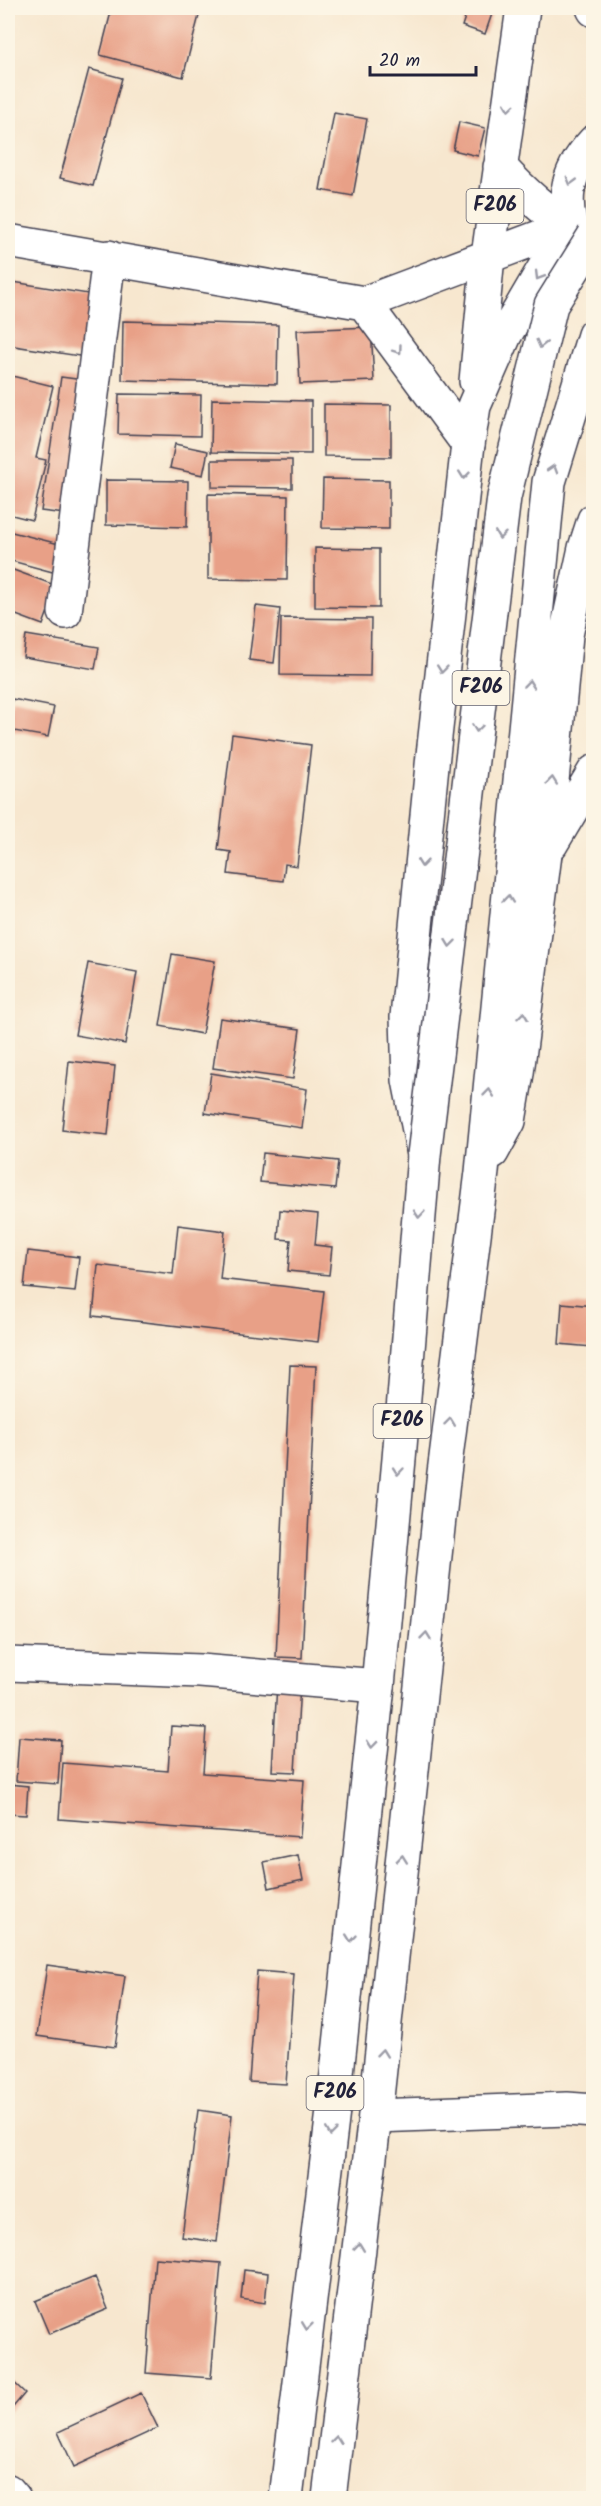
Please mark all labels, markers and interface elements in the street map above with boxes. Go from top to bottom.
scale bar [370,39,476,77]
text: 20 m [379,47,420,76]
one-way arrow [503,102,515,112]
one-way arrow [566,175,578,186]
road number: F206 [466,189,524,223]
one-way arrow [535,270,547,280]
one-way arrow [536,339,549,349]
one-way arrow [391,343,402,354]
one-way arrow [546,464,558,475]
one-way arrow [458,471,471,480]
one-way arrow [494,530,506,539]
one-way arrow [437,665,449,674]
road number: F206 [452,671,510,705]
one-way arrow [522,679,535,688]
one-way arrow [471,724,483,733]
one-way arrow [545,777,558,786]
one-way arrow [416,859,429,868]
one-way arrow [501,894,514,903]
one-way arrow [444,938,457,947]
one-way arrow [516,1012,529,1021]
one-way arrow [482,1088,495,1097]
one-way arrow [413,1209,426,1218]
road number: F206 [374,1404,430,1438]
one-way arrow [443,1417,456,1426]
one-way arrow [392,1466,405,1475]
one-way arrow [419,1632,432,1641]
one-way arrow [366,1740,379,1749]
one-way arrow [396,1855,408,1864]
one-way arrow [346,1934,358,1943]
one-way arrow [375,2049,388,2058]
road number: F206 [306,2076,364,2110]
one-way arrow [325,2127,337,2137]
one-way arrow [353,2242,365,2251]
one-way arrow [302,2321,314,2330]
one-way arrow [329,2436,342,2445]

